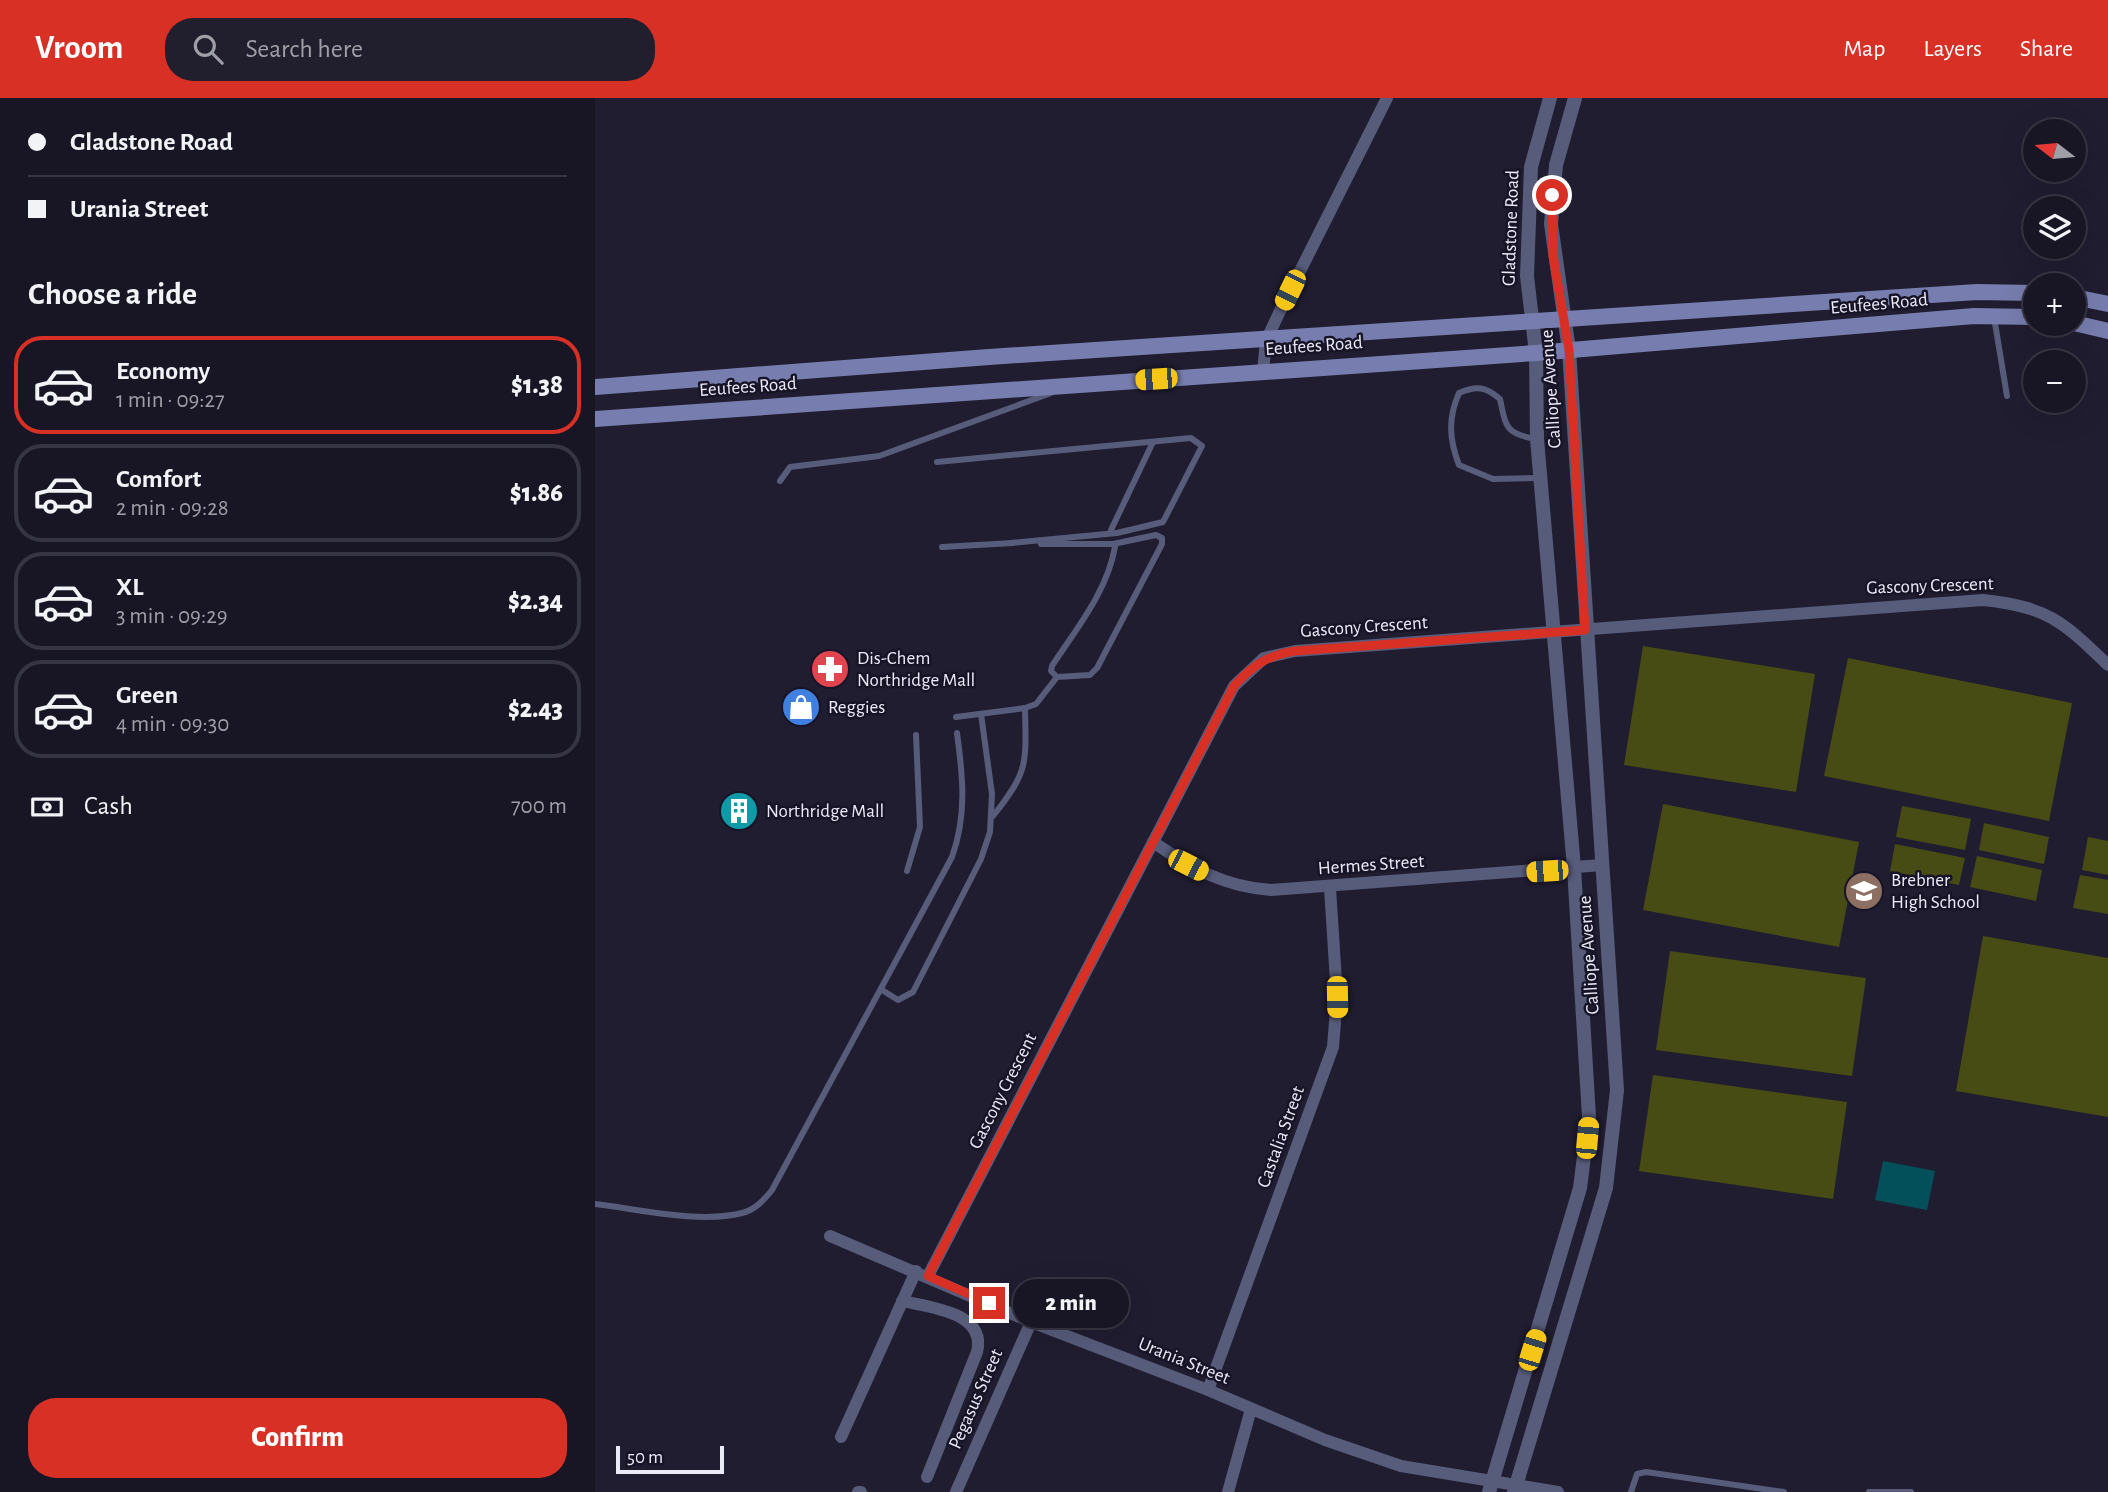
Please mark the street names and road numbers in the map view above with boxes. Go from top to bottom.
street label: Gladstone Road [1499,170,1523,286]
street label: Eeufees Road [1829,290,1929,318]
street label: Calliope Avenue [1537,329,1565,449]
street label: Eeufees Road [1265,333,1364,359]
street label: Eeufees Road [699,374,798,400]
street label: Gascony Crescent [1866,574,1994,598]
street label: Gascony Crescent [1300,613,1428,641]
street label: Hermes Street [1317,852,1425,878]
street label: Calliope Avenue [1575,895,1603,1015]
street label: Gascony Crescent [966,1030,1040,1152]
street label: Castalia Street [1254,1084,1308,1190]
street label: Urania Street [1135,1334,1233,1388]
street label: Pegasus Street [946,1346,1006,1452]

